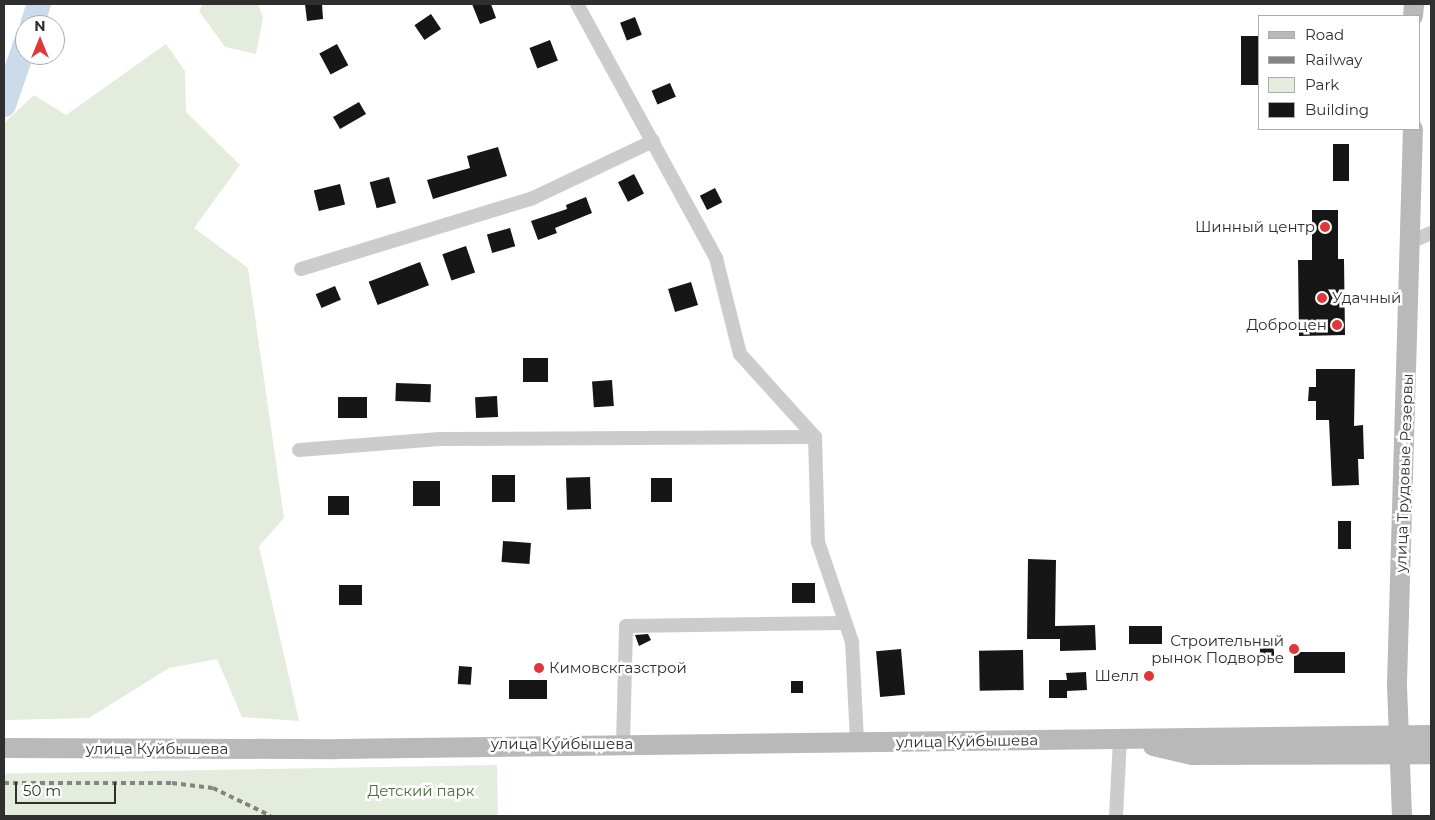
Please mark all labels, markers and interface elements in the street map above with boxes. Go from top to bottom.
north arrow [15,15,65,65]
legend [1258,15,1420,130]
text: N [34,17,46,35]
text: Road [1305,25,1344,44]
text: Railway [1305,50,1362,69]
text: Park [1305,75,1339,94]
text: Building [1305,100,1369,119]
place label: Шинный центр [1195,218,1315,236]
marker: Шинный центр [1319,221,1331,233]
place label: Удачный [1332,289,1401,307]
marker: Удачный [1316,292,1328,304]
place label: Доброцен [1246,316,1327,334]
marker: Доброцен [1331,319,1343,331]
street label: улица Трудовые Резервы [1392,373,1416,573]
place label: Строительный рынок Подворье [1151,631,1284,666]
marker: Строительный рынок Подворье [1288,643,1300,655]
place label: Кимовскгазстрой [549,659,687,677]
marker: Кимовскгазстрой [533,662,545,674]
place label: Шелл [1095,667,1139,685]
marker: Шелл [1143,670,1155,682]
street label: улица Куйбышева [896,731,1038,751]
street label: улица Куйбышева [491,735,633,753]
street label: улица Куйбышева [86,740,228,758]
scale bar [18,772,119,804]
text: 50 m [23,781,61,800]
park label: Детский парк [368,782,474,800]

